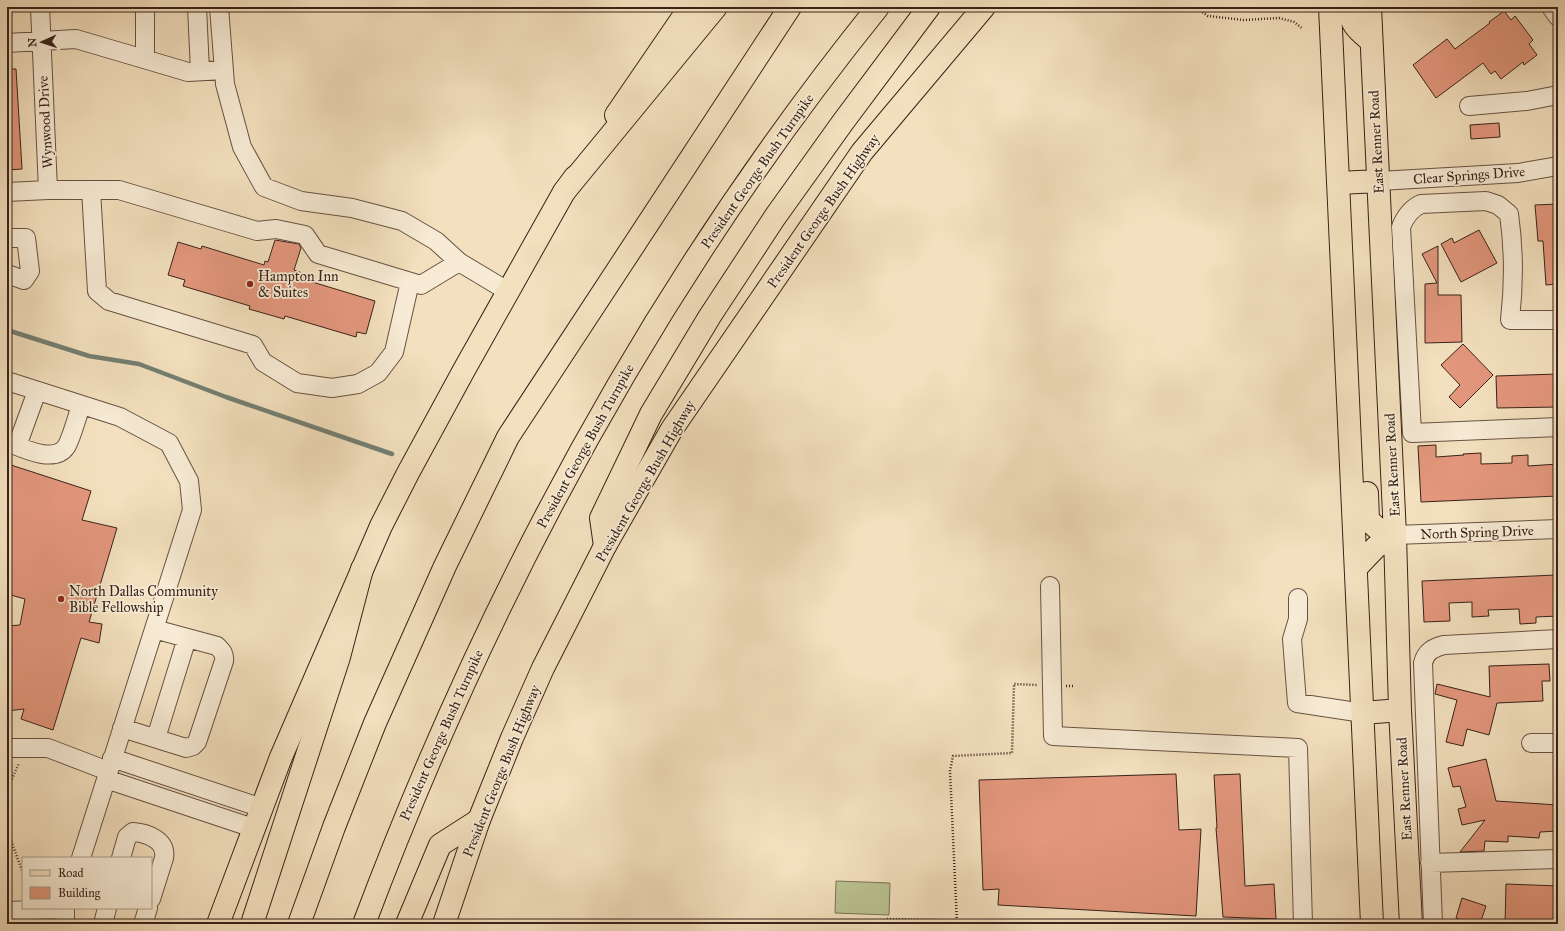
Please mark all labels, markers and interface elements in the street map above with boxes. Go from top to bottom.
north arrow [22,22,62,62]
text: N [26,37,39,48]
street label: Wynwood Drive [35,75,56,169]
street label: President George Bush Turnpike [697,90,818,252]
street label: East Renner Road [1365,90,1388,194]
street label: President George Bush Highway [764,131,883,292]
street label: Clear Springs Drive [1413,163,1526,188]
place label: Hampton Inn & Suites [258,268,339,301]
marker: Hampton Inn & Suites [245,279,255,289]
street label: President George Bush Turnpike [533,361,638,531]
street label: President George Bush Highway [592,397,699,565]
street label: East Renner Road [1381,413,1404,517]
street label: North Spring Drive [1420,522,1534,543]
place label: North Dallas Community Bible Fellowship [69,583,218,616]
marker: North Dallas Community Bible Fellowship [56,594,66,604]
street label: President George Bush Turnpike [396,647,487,823]
street label: President George Bush Highway [459,682,544,860]
street label: East Renner Road [1393,737,1416,841]
legend [22,857,152,909]
text: Road [58,866,84,880]
text: Building [58,886,101,901]

